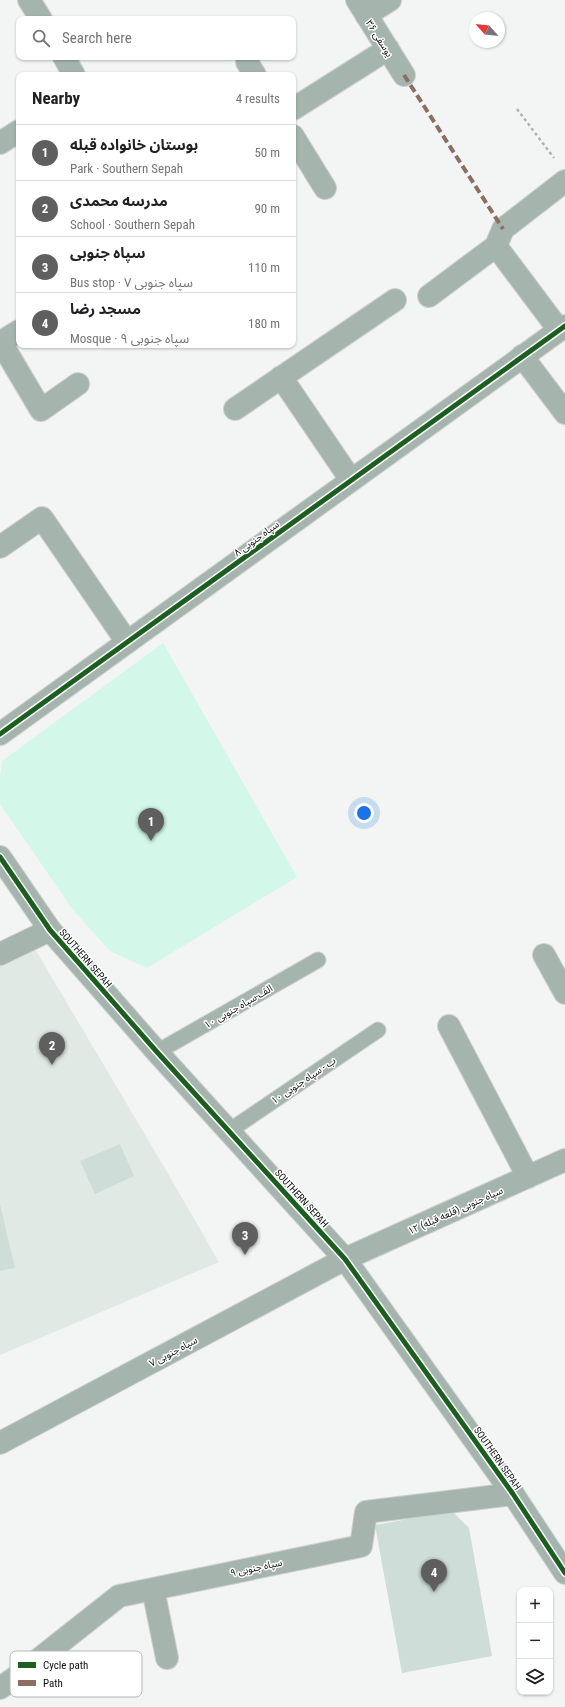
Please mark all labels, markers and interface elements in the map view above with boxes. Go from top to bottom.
north arrow [469,12,505,48]
search box [16,16,296,60]
street label: یوسفی ۳۶ [363,18,395,59]
icon: search [30,27,52,49]
text: Search here [62,29,132,47]
text: Nearby [32,88,80,108]
text: 4 results [236,91,280,106]
text: بوستان خانواده قبله [70,136,198,154]
text: 1 [42,145,48,160]
text: 50 m [254,145,280,160]
text: Park · Southern Sepah [70,161,183,176]
text: مدرسه محمدی [70,192,168,210]
text: 2 [42,201,48,216]
text: 90 m [254,201,280,216]
text: School · Southern Sepah [70,217,195,232]
text: سپاه جنوبی [70,244,146,262]
text: 3 [42,260,48,275]
text: 110 m [248,260,280,275]
text: Bus stop · ۷ سپاه جنوبی [70,275,193,290]
text: مسجد رضا [70,300,141,318]
text: 4 [42,316,48,331]
text: 180 m [248,316,280,331]
text: Mosque · ۹ سپاه جنوبی [70,331,189,346]
street label: ۸ سپاه جنوبی [232,518,282,559]
your location [354,803,374,823]
pin: 1 [138,808,164,841]
street label: SOUTHERN SEPAH [57,927,114,990]
street label: ۱۰ الف-سپاه جنوبی [202,982,275,1031]
pin: 2 [39,1032,65,1065]
street label: ۱۰ ب - سپاه جنوبی [269,1055,338,1107]
street label: SOUTHERN SEPAH [273,1167,330,1230]
street label: ۱۲ سپاه جنوبی (قلعه قبله) [406,1184,505,1237]
pin: 3 [232,1222,258,1255]
street label: ۷ سپاه جنوبی [147,1334,200,1370]
street label: SOUTHERN SEPAH [472,1425,523,1492]
street label: ۹ سپاه جنوبی [229,1557,284,1579]
pin: 4 [421,1559,447,1592]
map controls [517,1587,553,1695]
button: + [517,1587,553,1623]
button: − [517,1623,553,1659]
legend [10,1651,142,1697]
text: Cycle path [43,1659,88,1672]
button: layers [517,1659,553,1695]
text: Path [43,1677,63,1690]

